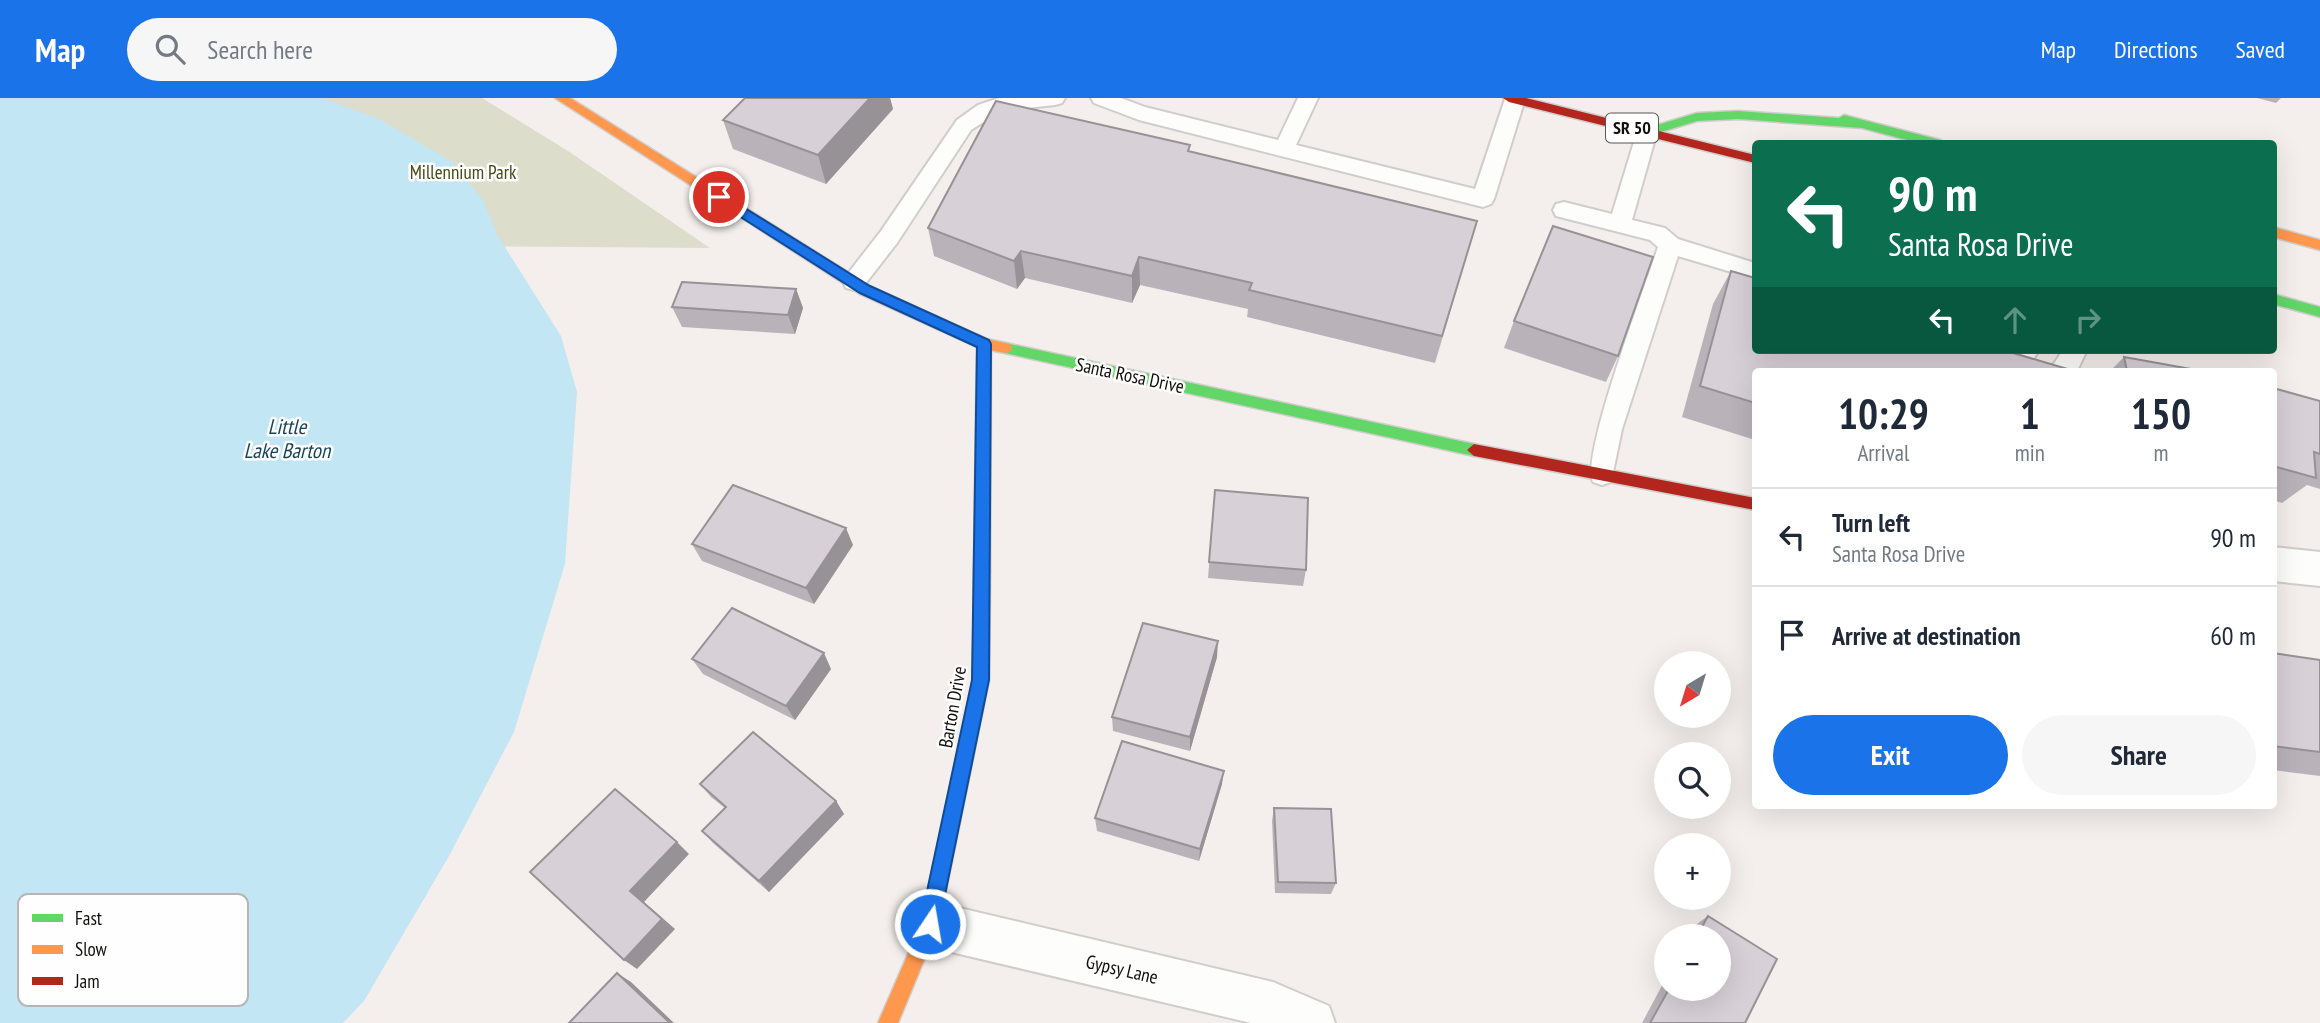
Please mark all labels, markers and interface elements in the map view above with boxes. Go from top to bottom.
search box [127,18,617,81]
text: Map [35,28,85,71]
icon: search [151,30,189,68]
text: Search here [207,33,313,66]
text: Map [2041,34,2076,65]
text: Directions [2114,34,2198,65]
text: Saved [2236,34,2285,65]
road number: SR 50 [1606,113,1658,142]
park label: Millennium Park [410,160,517,184]
text: 90 m [1888,161,1977,225]
pin [689,167,749,227]
icon: left [1773,168,1864,259]
icon: arrive [700,178,738,216]
text: Santa Rosa Drive [1888,223,2073,265]
icon: left [1923,301,1961,339]
icon: ahead [1996,301,2034,339]
icon: right [2069,301,2107,339]
street label: Santa Rosa Drive [1074,352,1186,398]
text: 10:29 [1838,386,1929,441]
text: 1 [2020,386,2040,441]
text: 150 [2131,386,2191,441]
water label: Little Lake Barton [244,413,332,464]
text: Arrival [1857,438,1909,467]
text: min [2015,438,2045,467]
text: m [2153,438,2168,467]
text: Turn left [1832,506,1910,539]
icon: left [1773,518,1811,556]
text: 90 m [2210,521,2256,554]
text: Santa Rosa Drive [1832,539,1965,568]
icon: arrive [1773,616,1811,654]
text: Arrive at destination [1832,619,2021,652]
text: 60 m [2210,619,2256,652]
north arrow [1654,651,1731,728]
map controls [1654,651,1731,1001]
street label: Barton Drive [933,664,971,750]
button: Exit [1773,715,2008,795]
button: Share [2022,715,2256,795]
button: search [1654,742,1731,819]
button: + [1654,833,1731,910]
position arrow [893,887,967,961]
legend [18,894,248,1006]
text: Fast [75,906,103,930]
button: − [1654,924,1731,1001]
text: Slow [75,937,108,961]
street label: Gypsy Lane [1084,949,1161,989]
text: Jam [74,969,100,993]

